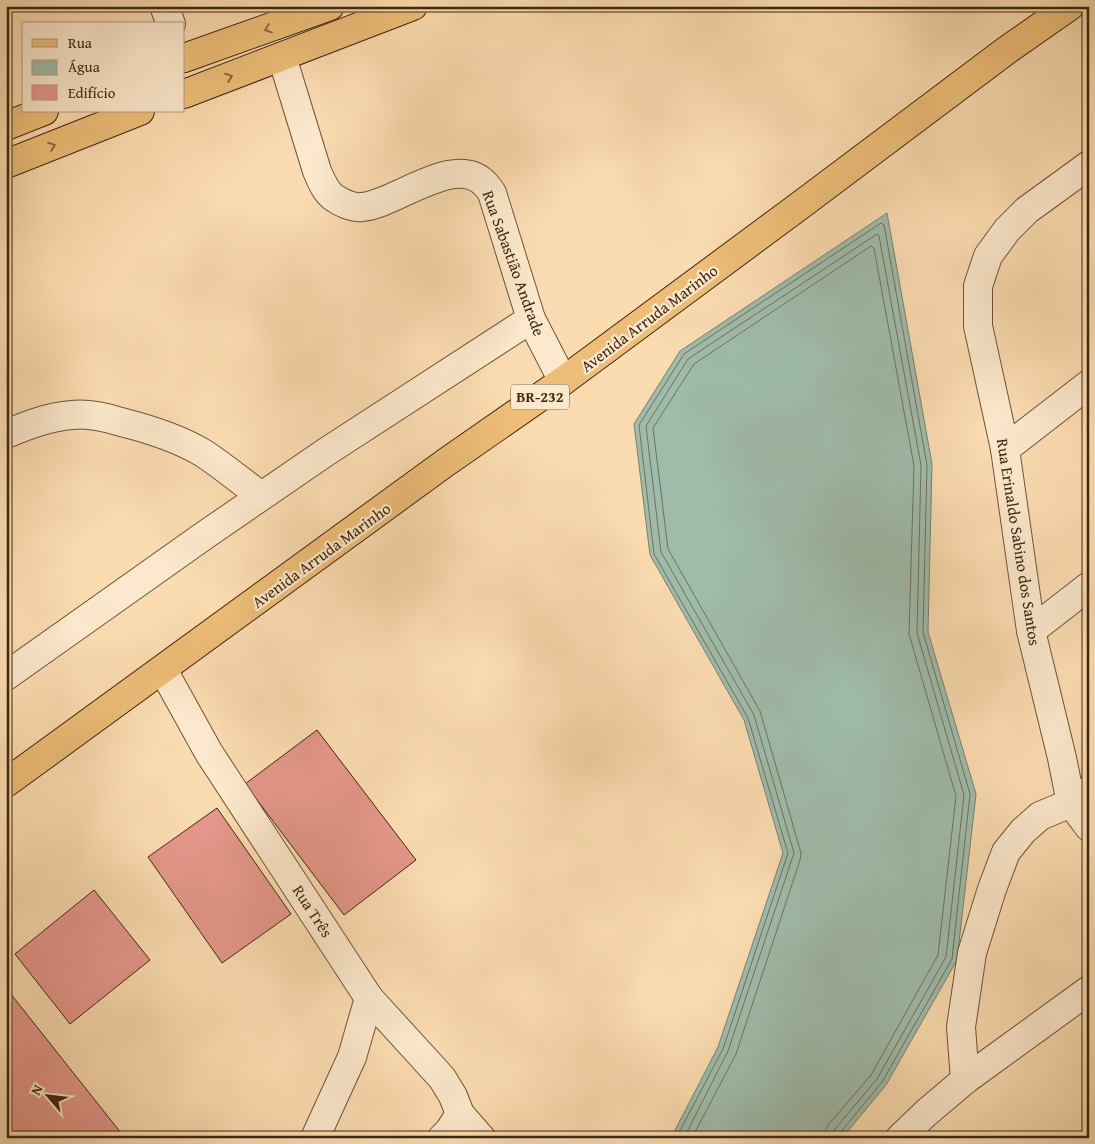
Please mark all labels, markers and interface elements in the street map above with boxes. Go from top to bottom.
legend [22,22,185,112]
one-way arrow [264,23,272,33]
text: Rua [68,32,92,53]
text: Água [68,56,100,77]
one-way arrow [224,73,233,83]
text: Edifício [68,82,116,103]
one-way arrow [47,142,55,152]
street label: Rua Sabastião Andrade [477,187,551,339]
street label: Avenida Arruda Marinho [575,258,723,378]
road number: BR-232 [511,384,569,410]
street label: Rua Erinaldo Sabino dos Santos [991,437,1047,647]
street label: Avenida Arruda Marinho [247,496,395,614]
street label: Rua Três [287,880,339,942]
north arrow [22,1072,72,1122]
text: N [25,1081,48,1099]

